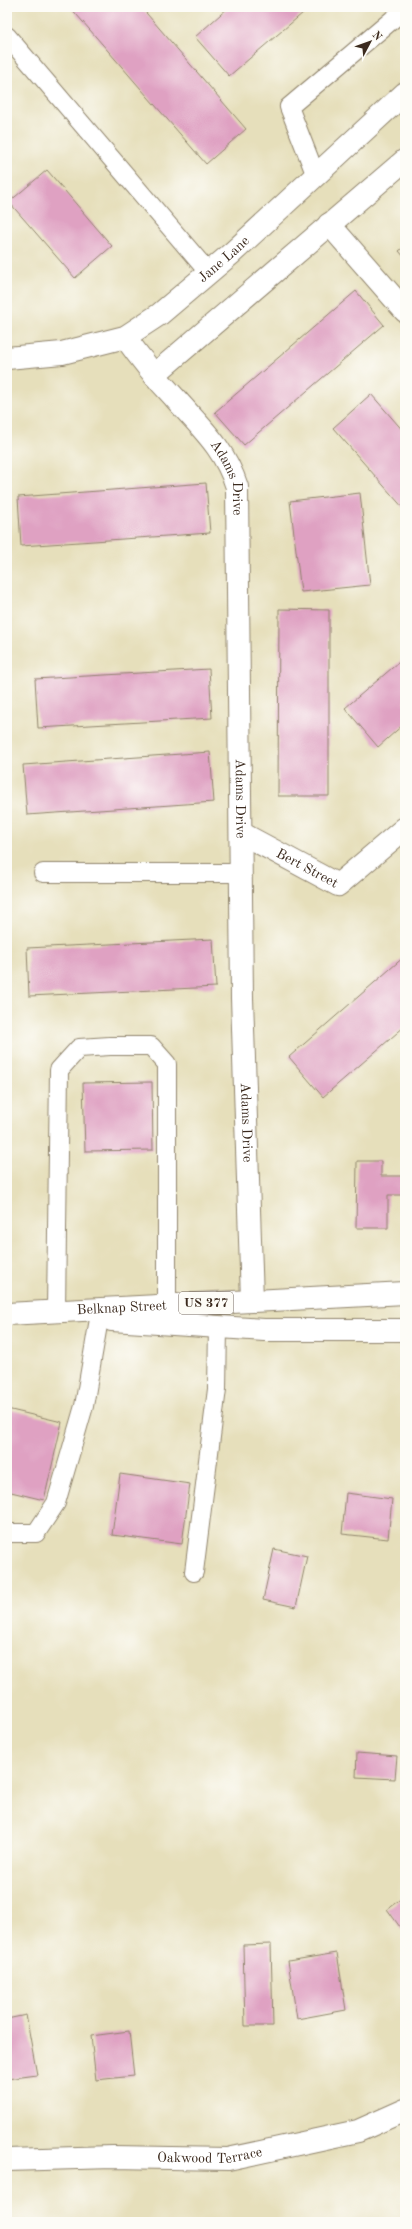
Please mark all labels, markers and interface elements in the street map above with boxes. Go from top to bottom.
north arrow [350,22,390,62]
text: N [370,30,384,44]
street label: Jane Lane [196,234,252,285]
street label: Adams Drive [208,438,244,516]
street label: Adams Drive [233,759,247,839]
street label: Bert Street [274,846,340,891]
street label: Adams Drive [238,1082,254,1163]
road number: US 377 [179,1292,233,1314]
street label: Belknap Street [77,1299,167,1317]
street label: Oakwood Terrace [157,2145,264,2166]

